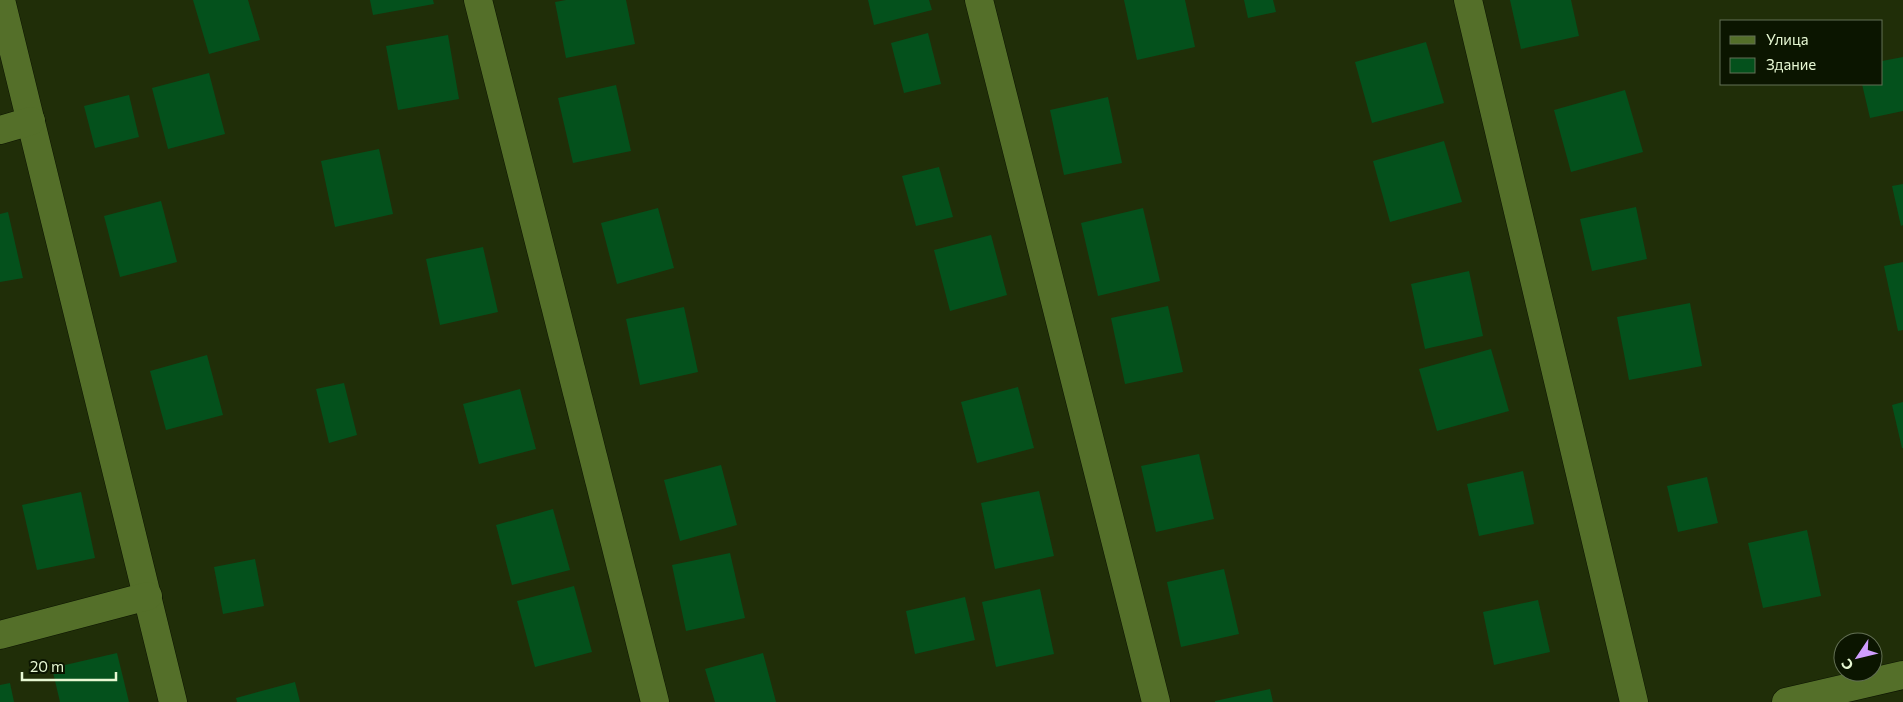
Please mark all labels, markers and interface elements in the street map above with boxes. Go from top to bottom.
legend [1720,20,1883,85]
text: Улица [1766,30,1808,48]
text: Здание [1766,55,1816,73]
north arrow [1833,632,1883,682]
scale bar [22,650,116,682]
text: С [1837,656,1857,674]
text: 20 m [30,657,64,675]

